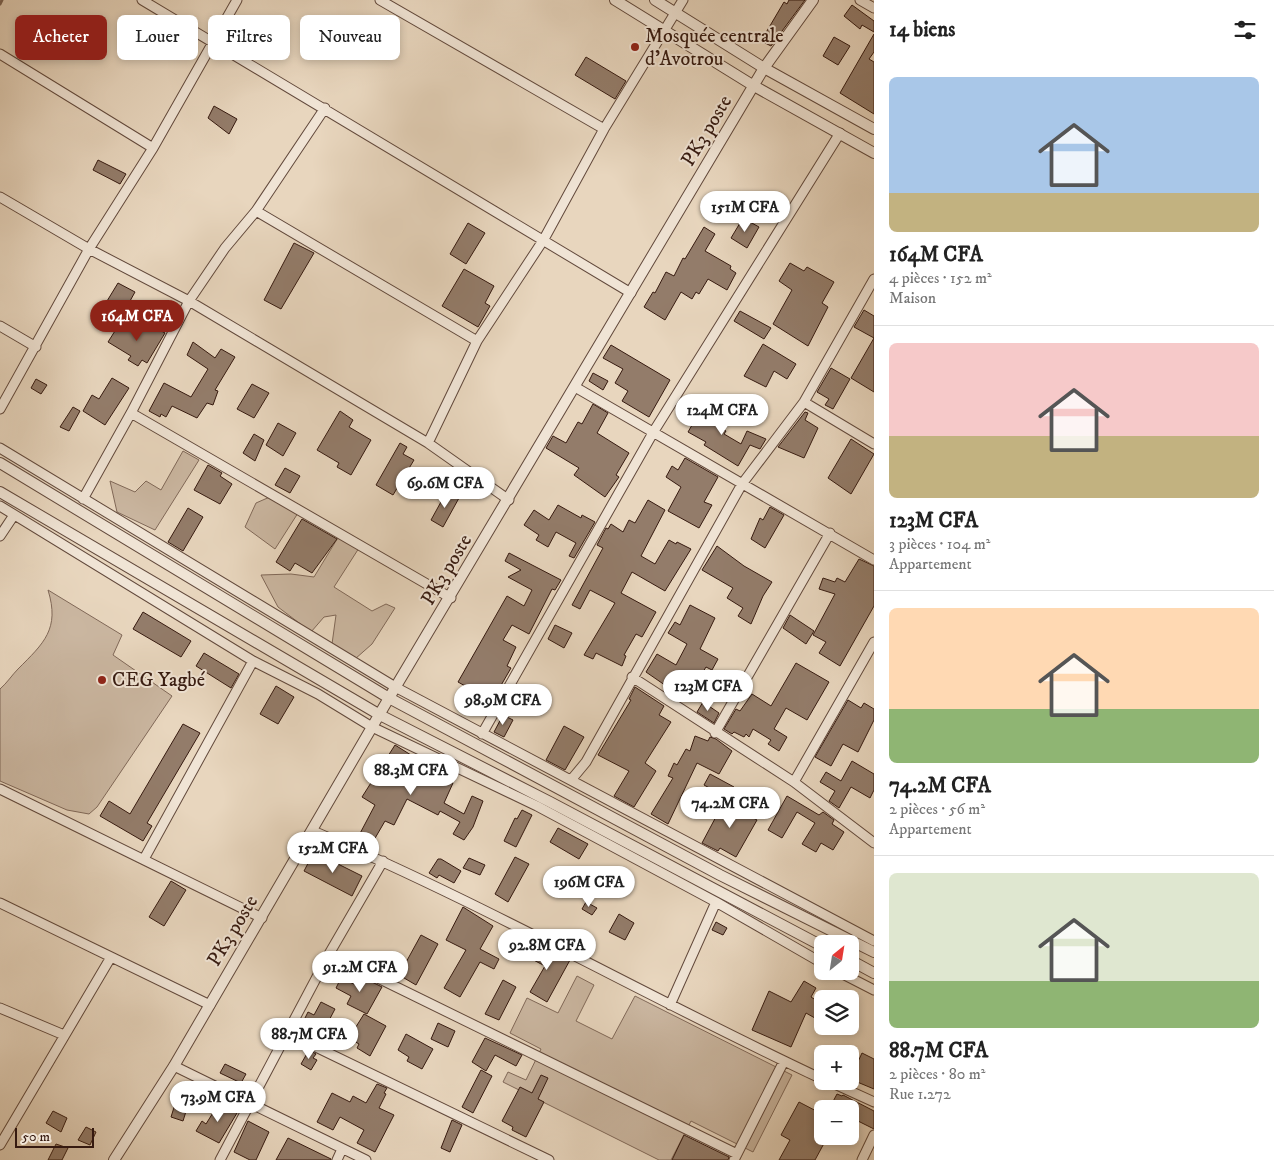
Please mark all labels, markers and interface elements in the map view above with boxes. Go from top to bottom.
chip: Acheter [15,15,107,60]
chip: Louer [117,15,198,60]
chip: Filtres [208,15,290,60]
chip: Nouveau [300,15,400,60]
icon: filters [1231,16,1259,44]
text: 14 biens [889,17,955,43]
place label: Mosquée centrale d'Avotrou [645,24,784,72]
marker: Mosquée centrale d'Avotrou [629,41,641,53]
street label: PK3 poste [676,91,738,171]
icon: home [1029,110,1119,200]
pin: 151M CFA [693,190,797,233]
text: 151M CFA [711,197,779,217]
text: 164M CFA [889,242,983,268]
text: 4 pièces · 152 m² [889,268,992,288]
text: Maison [889,288,936,308]
pin: 164M CFA [85,300,189,342]
text: 164M CFA [101,306,173,326]
icon: home [1029,375,1119,465]
pin: 124M CFA [670,394,774,436]
text: 124M CFA [686,400,758,420]
pin: 69.6M CFA [388,466,502,509]
text: 69.6M CFA [407,473,483,493]
text: 123M CFA [889,508,978,534]
street label: PK3 poste [416,530,478,610]
text: 3 pièces · 104 m² [889,534,991,554]
text: Appartement [889,554,972,574]
icon: home [1029,640,1119,730]
place label: CEG Yagbé [112,668,206,693]
pin: 123M CFA [656,670,760,712]
marker: CEG Yagbé [96,674,108,686]
text: 123M CFA [674,676,742,696]
pin: 98.9M CFA [446,684,560,726]
text: 98.9M CFA [465,690,541,710]
pin: 88.3M CFA [354,754,468,796]
text: 88.3M CFA [374,760,448,780]
text: 74.2M CFA [889,773,991,799]
pin: 74.2M CFA [673,786,787,829]
text: 74.2M CFA [691,793,769,813]
text: 2 pièces · 56 m² [889,799,985,819]
text: Appartement [889,819,972,839]
pin: 152M CFA [281,832,385,874]
text: 152M CFA [298,838,368,858]
pin: 196M CFA [537,866,641,908]
text: 196M CFA [554,872,624,892]
street label: PK3 poste [202,891,264,971]
icon: home [1029,905,1119,995]
pin: 92.8M CFA [490,928,604,971]
text: 92.8M CFA [509,935,585,955]
north arrow [814,935,859,980]
map controls [814,935,859,1145]
pin: 91.2M CFA [303,950,417,993]
text: 91.2M CFA [323,957,397,977]
button: layers [814,990,859,1035]
pin: 88.7M CFA [252,1018,366,1060]
text: 88.7M CFA [271,1024,347,1044]
text: 88.7M CFA [889,1038,988,1064]
button: + [814,1045,859,1090]
text: 2 pièces · 80 m² [889,1064,985,1084]
pin: 73.9M CFA [161,1080,275,1123]
text: Rue 1.272 [889,1084,951,1104]
text: 73.9M CFA [181,1087,255,1107]
button: − [814,1100,859,1145]
scale bar [15,1125,94,1148]
text: 50 m [22,1128,50,1146]

